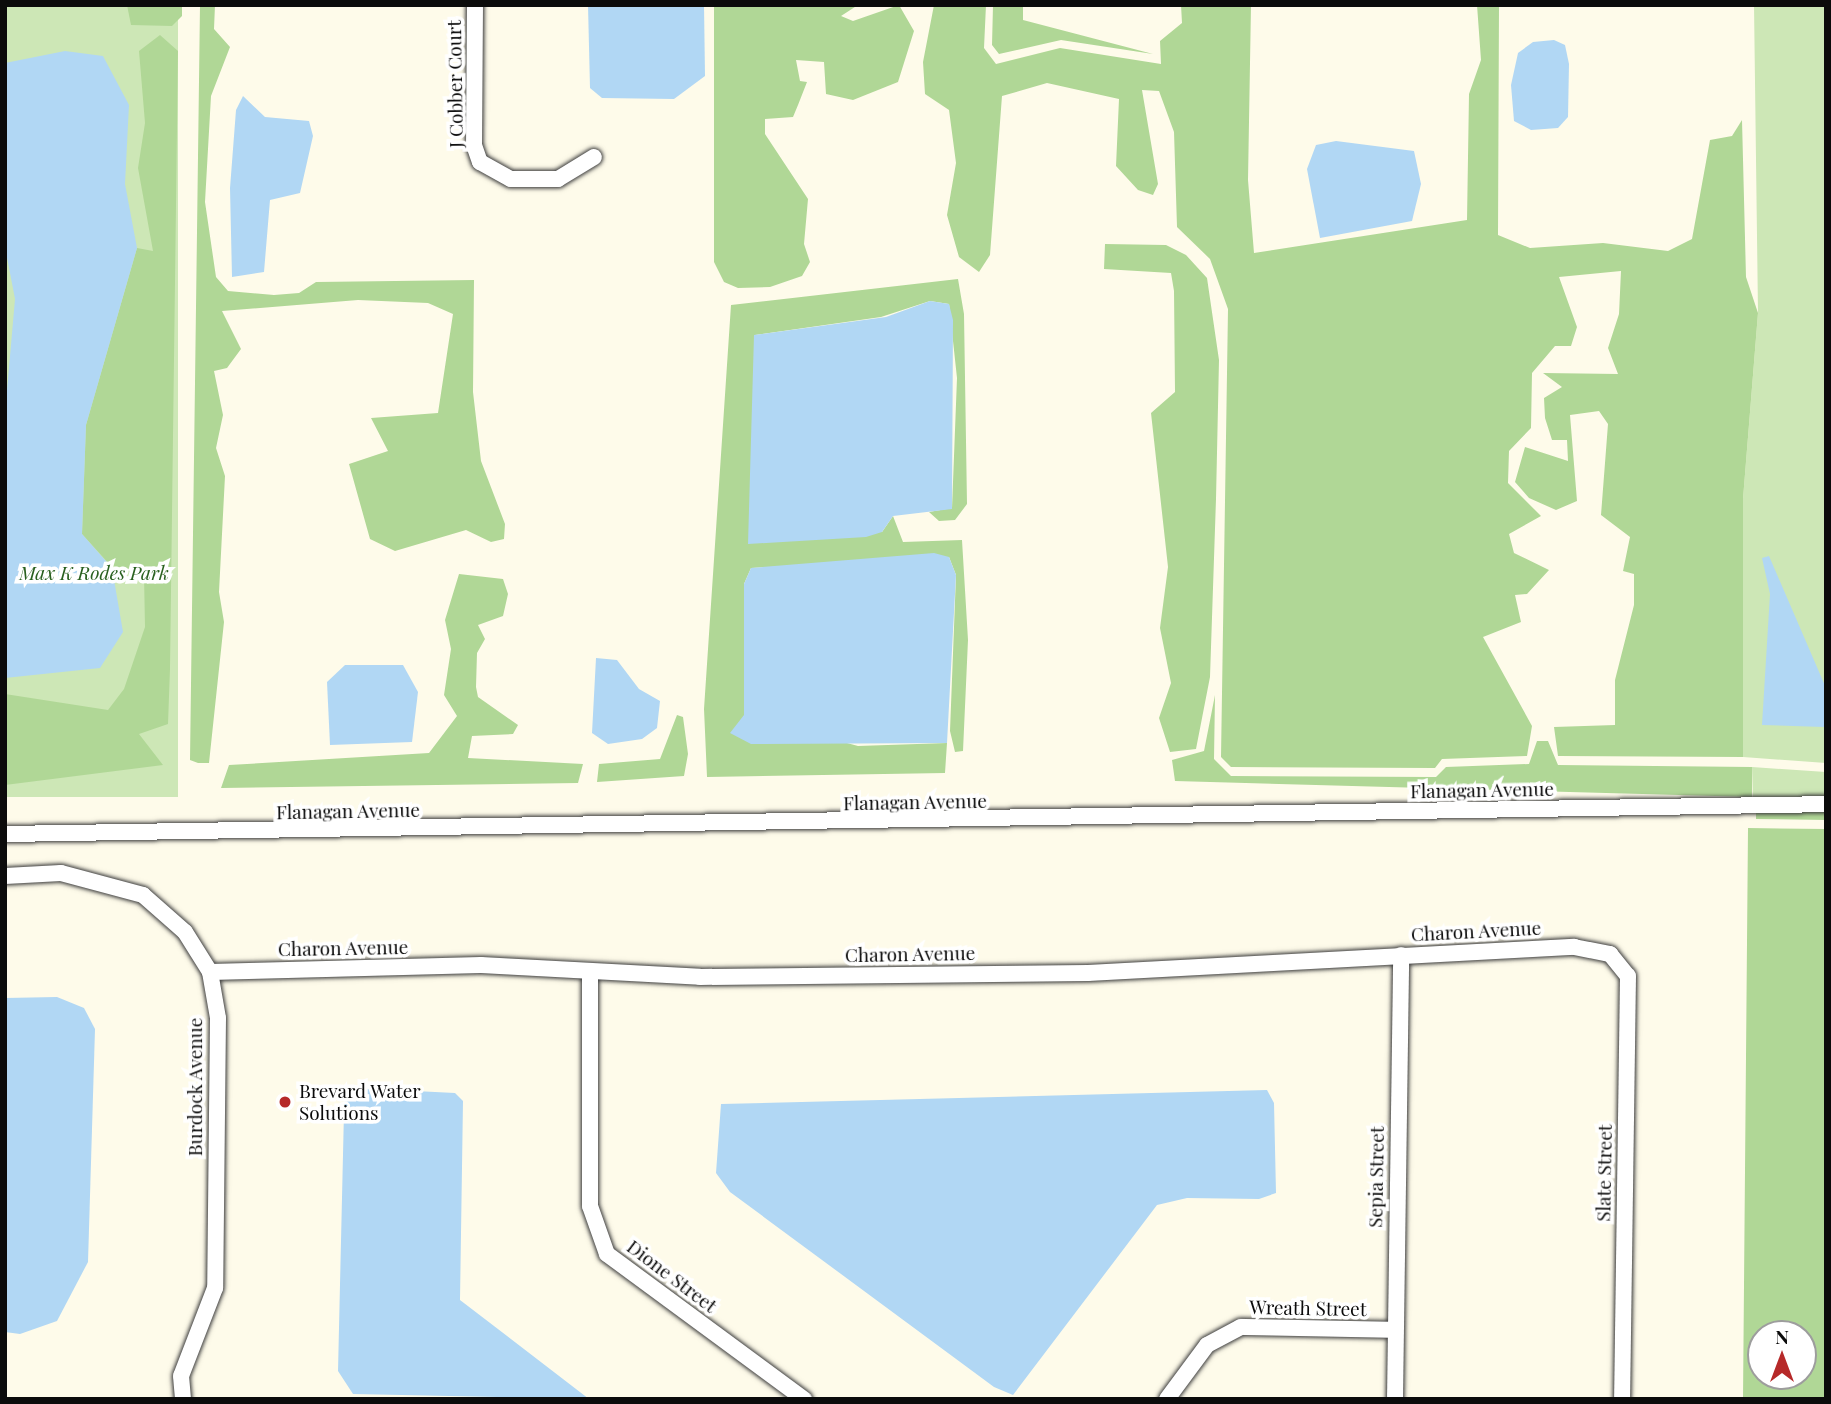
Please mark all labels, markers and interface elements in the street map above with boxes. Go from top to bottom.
street label: J Cobber Court [442,20,468,148]
park label: Max K Rodes Park [19,562,169,584]
street label: Flanagan Avenue [1410,777,1554,803]
street label: Flanagan Avenue [843,789,987,815]
street label: Flanagan Avenue [276,798,420,824]
street label: Charon Avenue [1410,916,1542,946]
street label: Charon Avenue [277,935,409,961]
street label: Charon Avenue [844,941,976,967]
street label: Burdock Avenue [184,1017,206,1157]
place label: Brevard Water Solutions [299,1080,421,1124]
marker: Brevard Water Solutions [277,1094,293,1110]
street label: Slate Street [1592,1124,1616,1222]
street label: Sepia Street [1364,1126,1388,1228]
street label: Dione Street [623,1235,721,1317]
street label: Wreath Street [1249,1296,1367,1320]
north arrow [1747,1320,1817,1390]
text: N [1775,1323,1789,1349]

